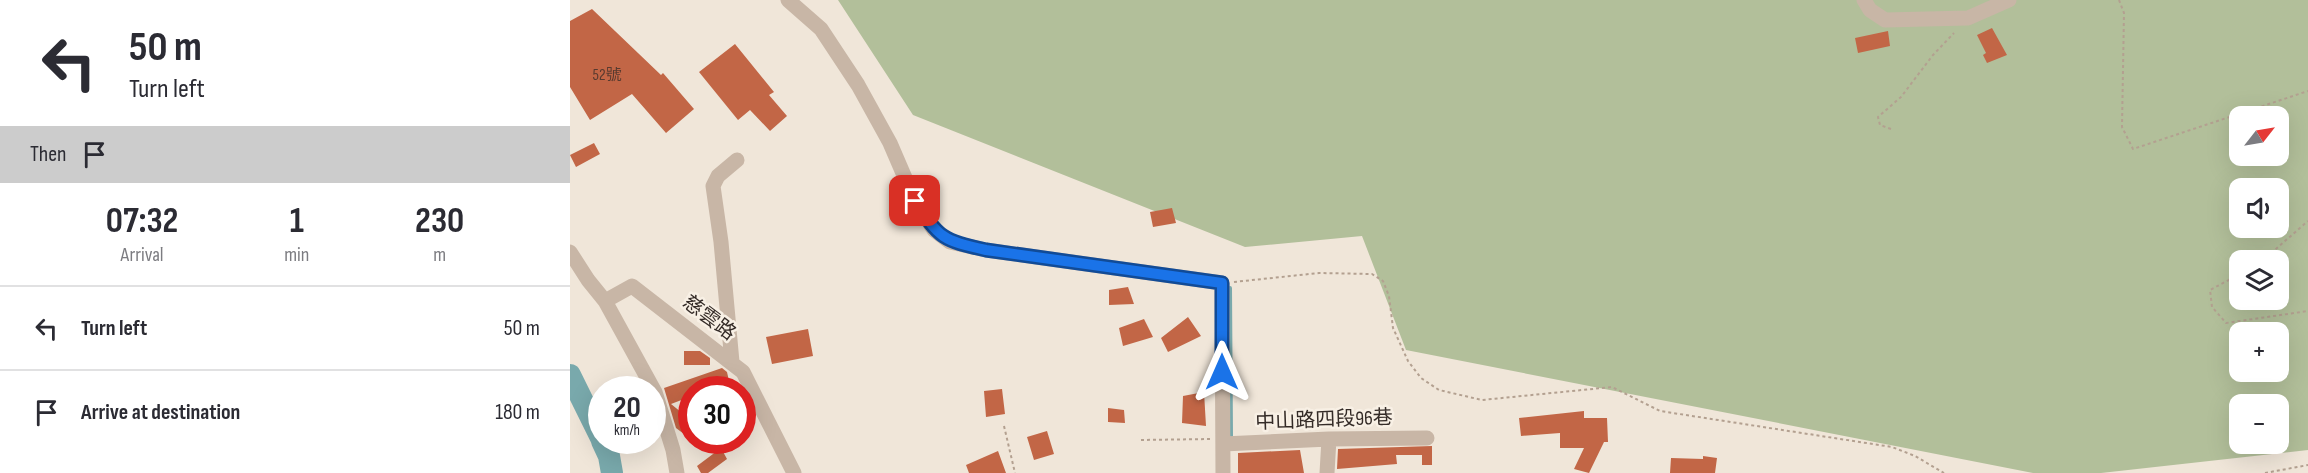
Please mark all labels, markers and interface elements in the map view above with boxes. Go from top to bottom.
text: 50 m [129,22,202,73]
icon: left [30,24,108,102]
house number: 52號 [592,66,622,85]
text: Turn left [129,73,205,105]
north arrow [2229,106,2289,166]
map controls [2229,106,2289,454]
icon: arrive [78,138,111,171]
text: Then [30,141,66,168]
pin [889,175,940,226]
button: sound [2229,178,2289,238]
icon: arrive [898,184,931,217]
text: 07:32 [106,200,178,243]
text: 1 [290,200,304,243]
text: 230 [415,200,464,243]
text: Arrival [121,243,164,267]
text: min [284,243,309,267]
text: m [433,243,446,267]
button: layers [2229,250,2289,310]
street label: 慈雲路 [678,290,740,346]
icon: left [30,312,63,345]
text: Turn left [81,315,147,342]
text: 50 m [504,315,540,342]
button: + [2229,322,2289,382]
position arrow [1190,340,1254,404]
speed limit sign: 30 [678,376,756,454]
text: 20 [613,390,641,426]
button: − [2229,394,2289,454]
icon: arrive [30,396,63,429]
text: Arrive at destination [81,399,240,426]
text: 180 m [495,399,540,426]
street label: 中山路四段96巷 [1255,406,1393,434]
text: km/h [614,421,640,440]

